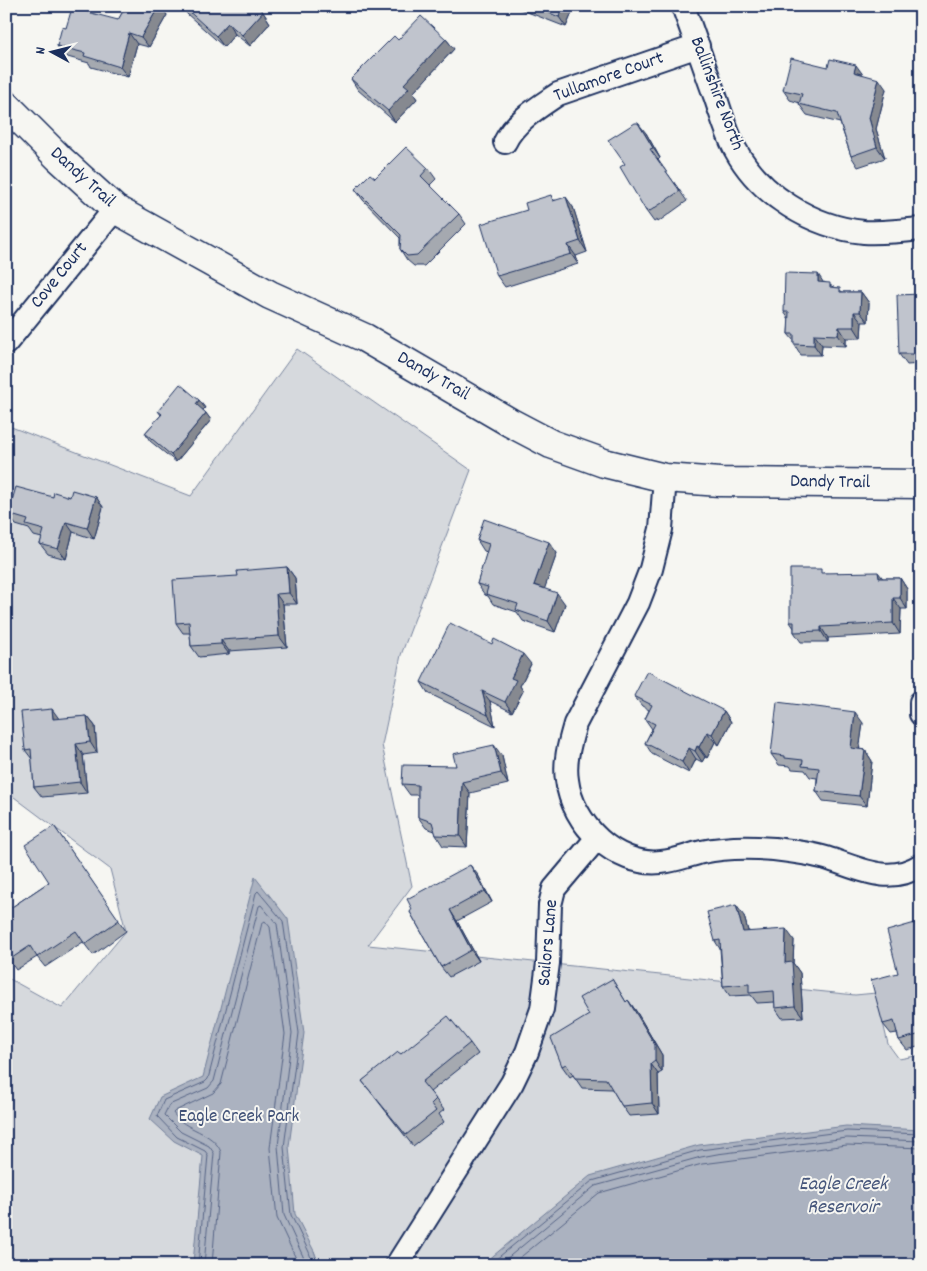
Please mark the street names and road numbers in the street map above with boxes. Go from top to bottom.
street label: Ballinshire North [682,33,750,155]
street label: Tullamore Court [550,46,668,110]
street label: Dandy Trail [43,141,121,215]
street label: Cove Court [25,237,95,315]
street label: Dandy Trail [392,345,475,409]
street label: Dandy Trail [790,469,871,497]
street label: Sailors Lane [532,899,566,987]

